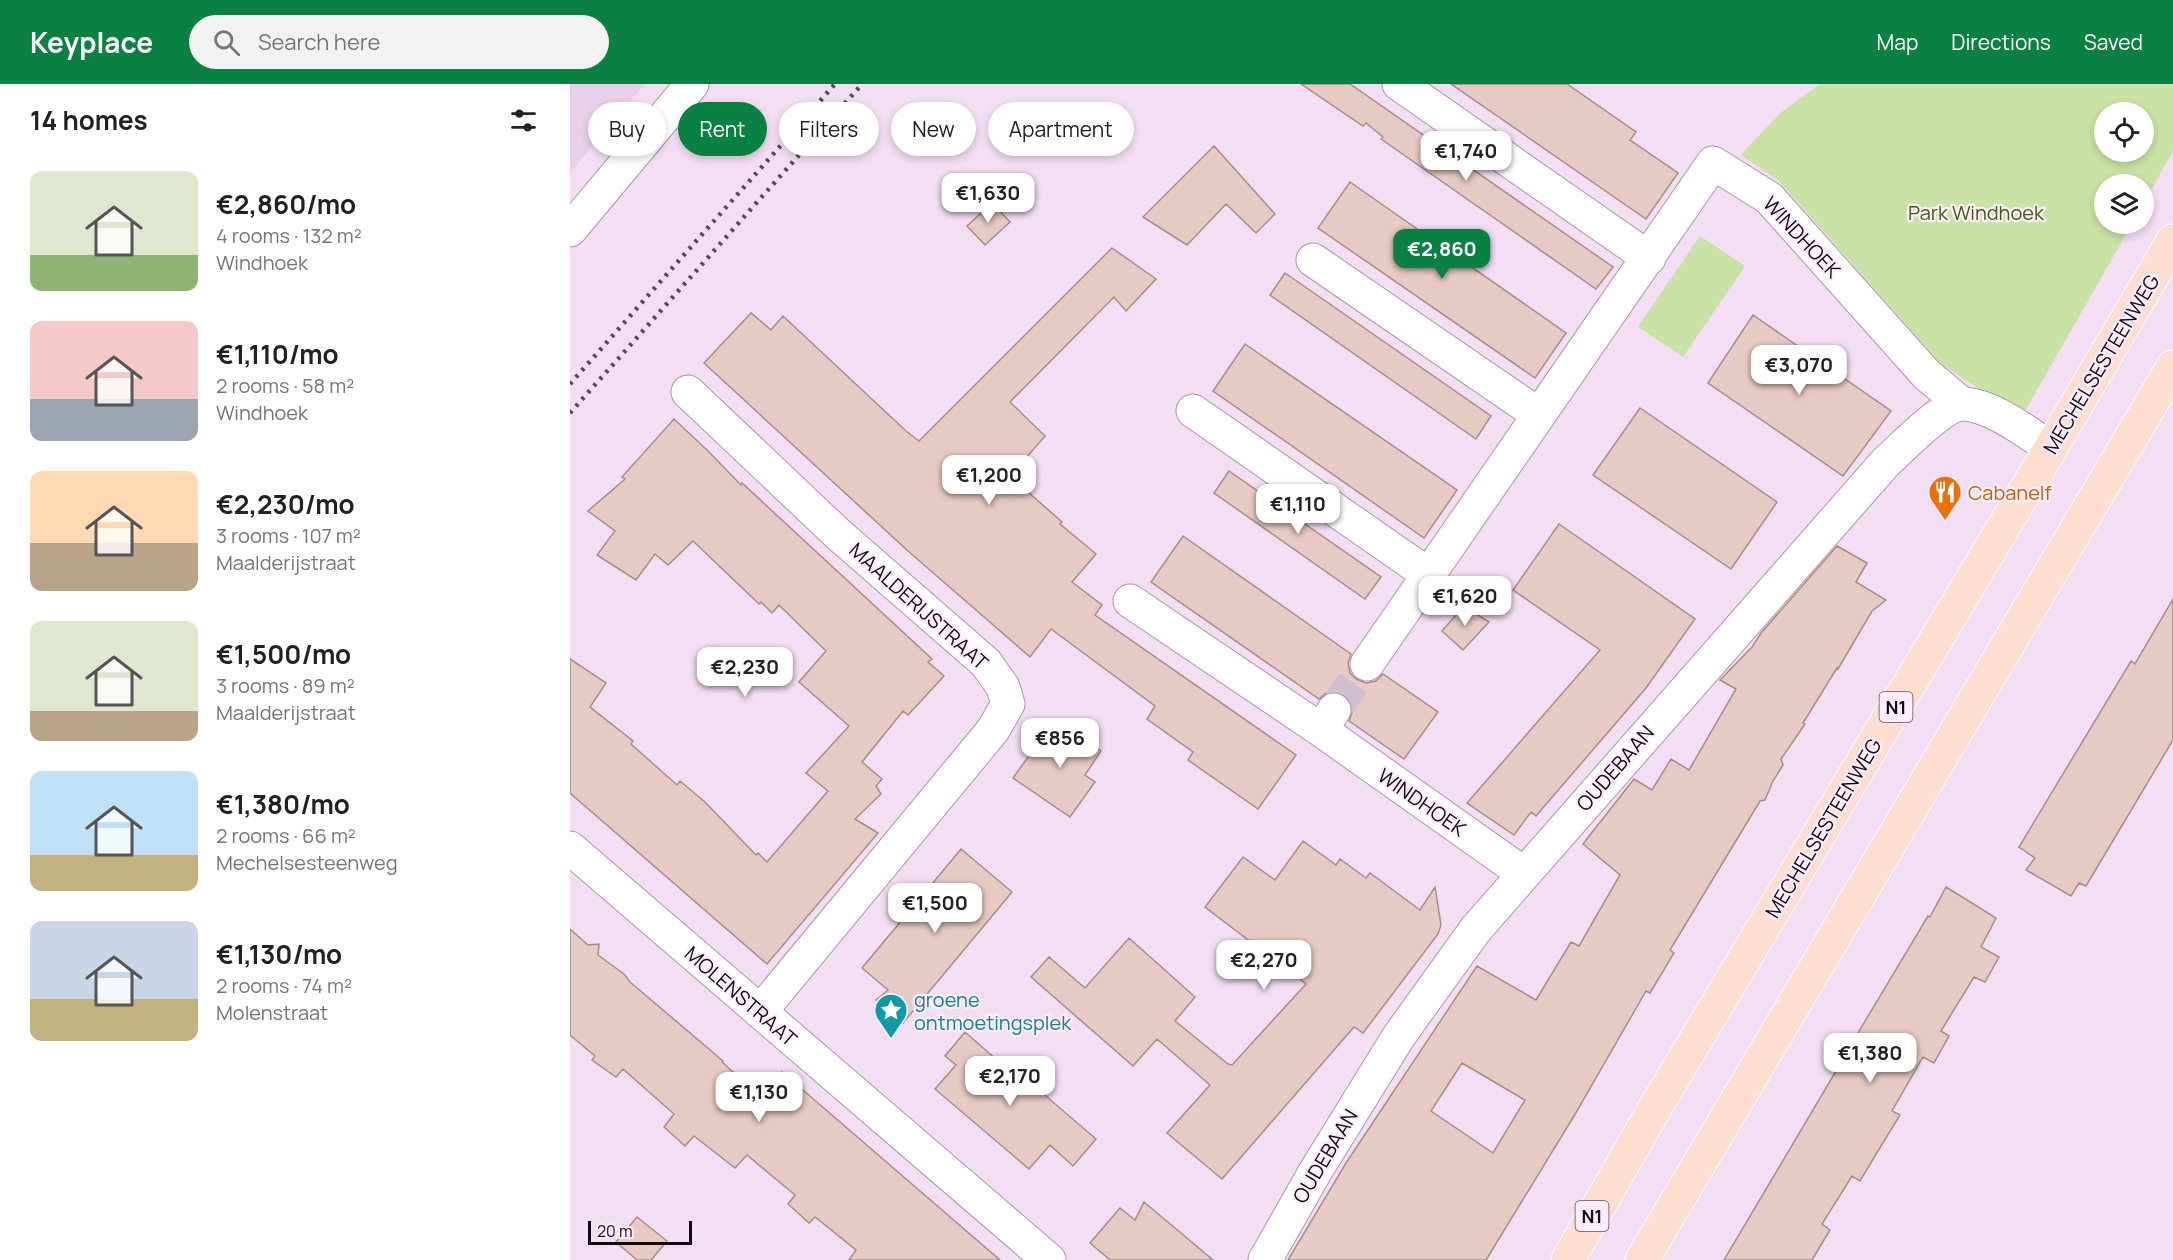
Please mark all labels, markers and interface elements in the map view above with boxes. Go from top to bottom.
search box [189,15,609,69]
text: Keyplace [30,23,153,61]
icon: search [210,26,243,59]
text: Search here [258,27,380,57]
text: Map [1877,28,1918,56]
text: Directions [1951,28,2051,56]
text: Saved [2084,28,2143,56]
text: 14 homes [30,102,148,138]
chip: Buy [588,102,666,156]
chip: Rent [678,102,767,156]
chip: Filters [779,102,879,156]
chip: New [891,102,976,156]
chip: Apartment [988,102,1134,156]
map controls [2094,102,2154,234]
button: locate [2094,102,2154,162]
icon: filters [507,104,540,137]
pin: €1,740 [1417,131,1515,182]
text: €1,740 [1435,137,1497,164]
pin: €1,630 [939,173,1037,224]
button: layers [2094,174,2154,234]
text: €1,630 [956,179,1020,206]
text: €2,860/mo [216,186,356,222]
street label: WINDHOEK [1757,191,1847,284]
icon: home [78,195,150,267]
park label: Park Windhoek [1908,199,2045,226]
text: 4 rooms · 132 m² [216,222,362,249]
pin: €2,860 [1393,229,1491,280]
text: €2,860 [1407,235,1477,262]
text: Windhoek [216,249,308,276]
street label: MECHELSESTEENWEG [2037,269,2165,459]
text: €1,110/mo [216,336,338,372]
icon: home [78,345,150,417]
pin: €3,070 [1750,345,1848,396]
text: €3,070 [1765,351,1833,378]
text: 2 rooms · 58 m² [216,372,354,399]
text: Windhoek [216,399,308,426]
pin: €1,200 [940,455,1038,506]
text: €1,200 [956,461,1022,488]
restaurant icon: Cabanelf [1927,474,1963,521]
place label: Cabanelf [1968,479,2052,506]
pin: €1,110 [1249,484,1347,535]
text: €2,230/mo [216,486,355,522]
text: €1,110 [1270,490,1326,517]
icon: home [78,495,150,567]
text: 3 rooms · 107 m² [216,522,361,549]
street label: MAALDERIJSTRAAT [844,536,994,676]
text: Maalderijstraat [216,549,356,576]
pin: €1,620 [1416,576,1514,627]
text: €1,620 [1432,582,1498,609]
text: €1,500/mo [216,636,351,672]
icon: home [78,645,150,717]
pin: €2,230 [696,647,794,698]
text: €2,230 [711,653,779,680]
text: 3 rooms · 89 m² [216,672,355,699]
road number: N1 [1880,692,1912,722]
text: Maalderijstraat [216,699,356,726]
pin: €856 [1024,718,1096,769]
street label: OUDEBAAN [1570,719,1660,817]
text: €856 [1035,724,1085,751]
street label: MECHELSESTEENWEG [1759,733,1887,923]
street label: WINDHOEK [1373,762,1472,842]
text: €1,380/mo [216,786,350,822]
icon: home [78,795,150,867]
text: 2 rooms · 66 m² [216,822,356,849]
text: Mechelsesteenweg [216,849,398,876]
pin: €1,500 [886,883,984,934]
text: €1,500 [902,889,968,916]
text: €1,130/mo [216,936,342,972]
street label: MOLENSTRAAT [679,940,803,1052]
pin: €2,270 [1215,940,1313,991]
icon: home [78,945,150,1017]
text: €2,270 [1230,946,1298,973]
text: 2 rooms · 74 m² [216,972,352,999]
place label: groene ontmoetingsplek [914,986,1072,1036]
place icon: groene ontmoetingsplek [873,992,909,1039]
text: Molenstraat [216,999,328,1026]
pin: €1,380 [1821,1033,1919,1084]
text: €1,380 [1838,1039,1902,1066]
pin: €2,170 [961,1056,1059,1107]
text: €2,170 [979,1062,1041,1089]
pin: €1,130 [710,1072,808,1123]
text: €1,130 [730,1078,788,1105]
street label: OUDEBAAN [1286,1104,1364,1208]
road number: N1 [1576,1201,1608,1231]
scale bar [588,1218,692,1246]
text: 20 m [597,1220,633,1242]

